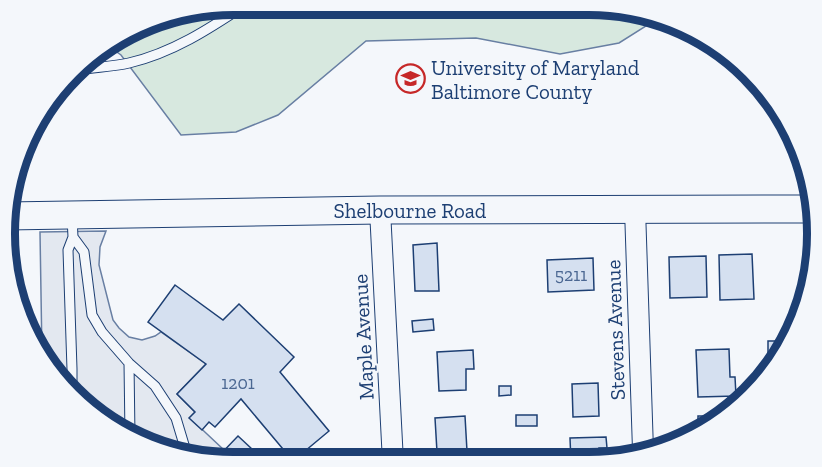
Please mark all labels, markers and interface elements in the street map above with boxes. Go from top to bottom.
place label: University of Maryland Baltimore County [431,55,640,104]
school or university icon: University of Maryland Baltimore County [394,63,426,95]
street label: Shelbourne Road [334,198,487,223]
street label: Stevens Avenue [600,259,630,401]
house number: 5211 [555,264,587,286]
street label: Maple Avenue [347,273,379,401]
house number: 1201 [221,372,255,394]

